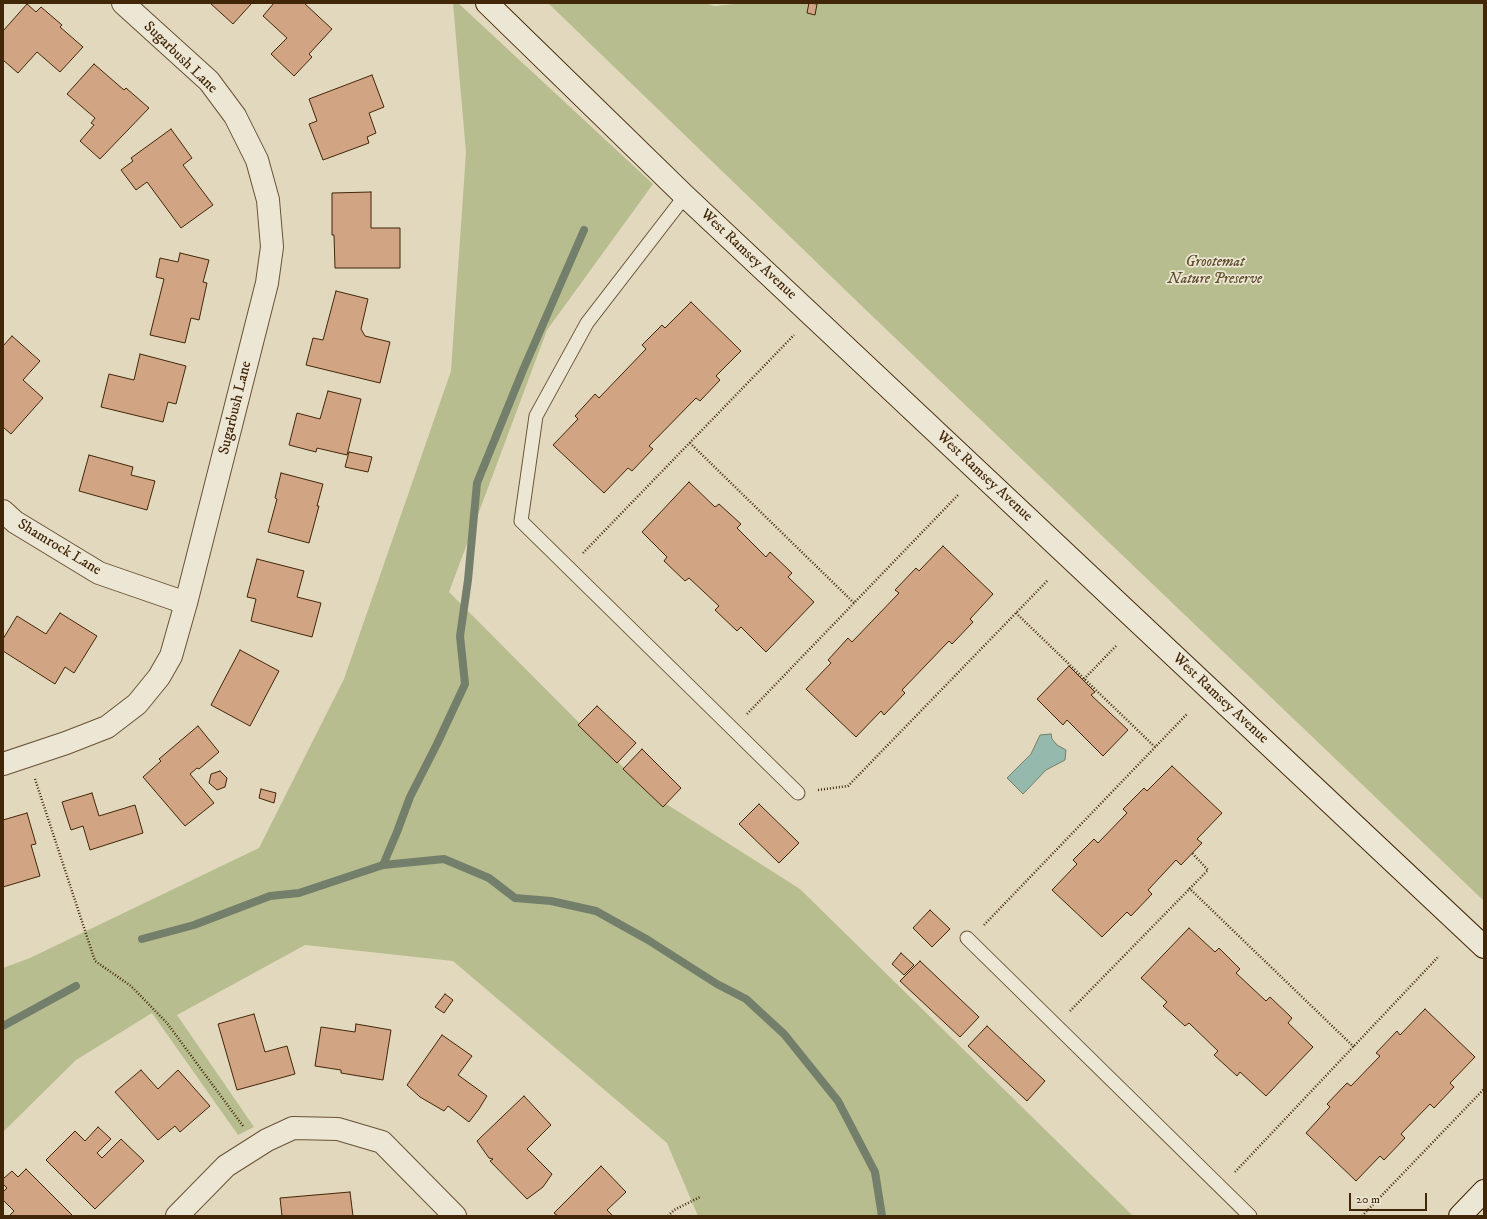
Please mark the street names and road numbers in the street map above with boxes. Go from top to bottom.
street label: Sugarbush Lane [139,18,221,98]
street label: West Ramsey Avenue [696,206,800,304]
street label: Sugarbush Lane [216,359,256,457]
street label: West Ramsey Avenue [932,428,1036,526]
street label: Shamrock Lane [14,516,104,580]
street label: West Ramsey Avenue [1168,650,1272,748]

